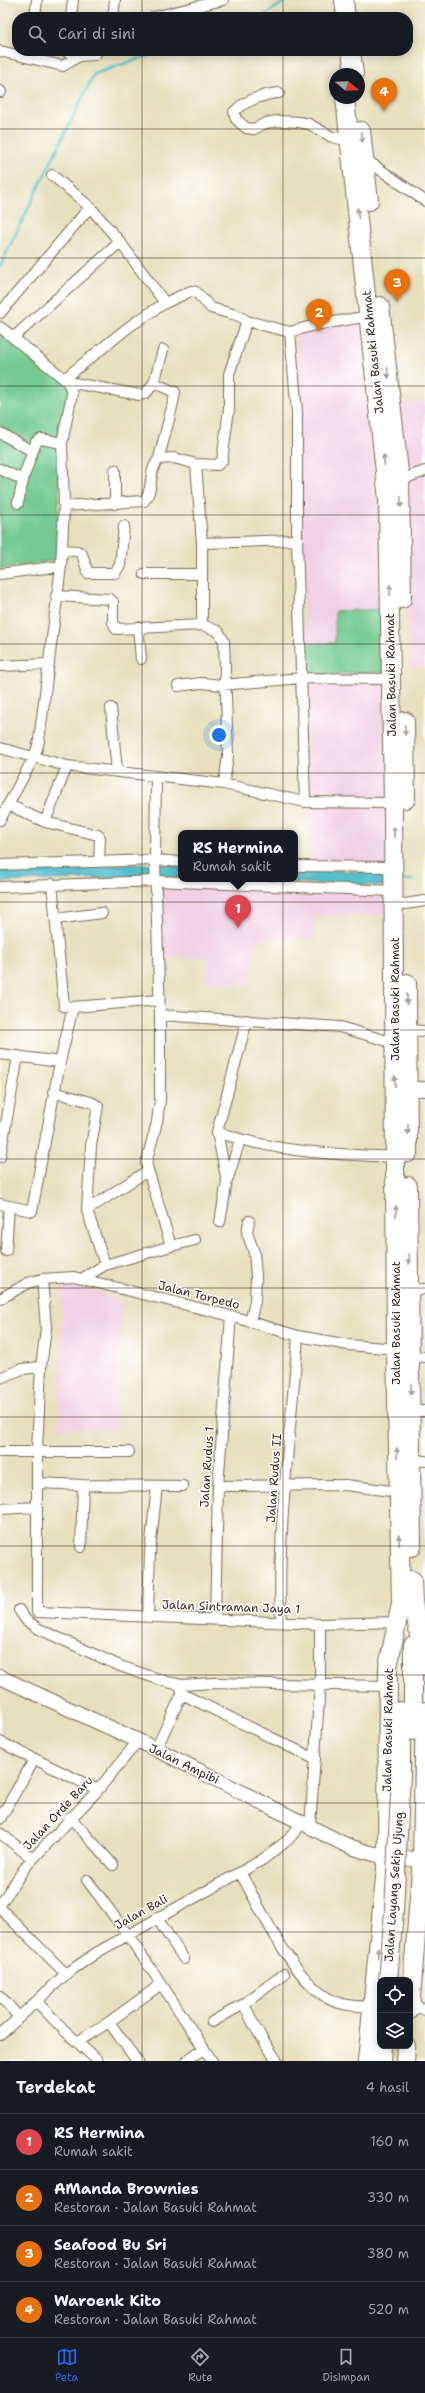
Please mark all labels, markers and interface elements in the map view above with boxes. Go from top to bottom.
search box [12,12,413,56]
icon: search [26,23,48,45]
text: Cari di sini [58,24,135,44]
north arrow [329,68,365,104]
pin: 4 [371,78,397,111]
one-way arrow [359,131,365,143]
one-way arrow [355,207,361,219]
pin: 3 [384,269,410,302]
street label: Jalan Basuki Rahmat [359,290,387,414]
pin: 2 [306,299,332,332]
one-way arrow [384,367,391,379]
one-way arrow [380,454,387,466]
one-way arrow [398,496,404,509]
one-way arrow [387,583,393,596]
street label: Jalan Basuki Rahmat [382,613,400,737]
one-way arrow [402,724,408,737]
your location [209,725,229,745]
one-way arrow [391,825,397,838]
popup [178,830,298,882]
text: RS Hermina [193,838,283,858]
text: Rumah sakit [193,858,271,875]
pin: 1 [225,895,251,928]
street label: Jalan Basuki Rahmat [387,937,403,1061]
one-way arrow [404,993,410,1006]
one-way arrow [392,1074,398,1087]
one-way arrow [405,1123,411,1136]
one-way arrow [393,1204,399,1217]
one-way arrow [406,1253,412,1266]
street label: Jalan Basuki Rahmat [388,1261,404,1385]
street label: Jalan Torpedo [156,1277,242,1313]
one-way arrow [408,1383,414,1396]
street label: Jalan Rudus 1 [196,1426,218,1508]
street label: Jalan Rudus II [263,1432,285,1523]
one-way arrow [394,1447,401,1459]
one-way arrow [396,1533,402,1546]
street label: Jalan Sintraman Jaya 1 [162,1597,300,1617]
street label: Jalan Basuki Rahmat [379,1668,397,1792]
street label: Jalan Ampibi [146,1740,222,1788]
street label: Jalan Orde Baru [20,1773,96,1853]
street label: Jalan Layang Sekip Ujung [381,1811,407,1963]
street label: Jalan Bali [112,1891,170,1933]
one-way arrow [375,1947,382,1959]
map controls [377,1977,413,2049]
button: locate [377,1977,413,2013]
button: layers [377,2013,413,2049]
text: Terdekat [16,2076,96,2098]
text: 4 hasil [366,2079,409,2096]
text: RS Hermina [54,2123,145,2143]
text: 1 [26,2133,32,2150]
text: 160 m [371,2133,409,2150]
text: Rumah sakit [54,2143,133,2160]
text: AManda Brownies [54,2179,199,2199]
text: 2 [24,2189,34,2206]
text: 330 m [367,2189,409,2206]
text: Restoran · Jalan Basuki Rahmat [54,2199,257,2216]
text: Seafood Bu Sri [54,2235,167,2255]
text: 3 [24,2245,34,2262]
text: 380 m [367,2245,409,2262]
text: Restoran · Jalan Basuki Rahmat [54,2255,257,2272]
text: Waroenk Kito [54,2291,161,2311]
text: 4 [24,2301,34,2318]
text: 520 m [368,2301,409,2318]
text: Restoran · Jalan Basuki Rahmat [54,2311,257,2328]
tab: Peta [55,2346,78,2385]
tab: Rute [188,2346,213,2385]
tab: Disimpan [322,2346,370,2385]

